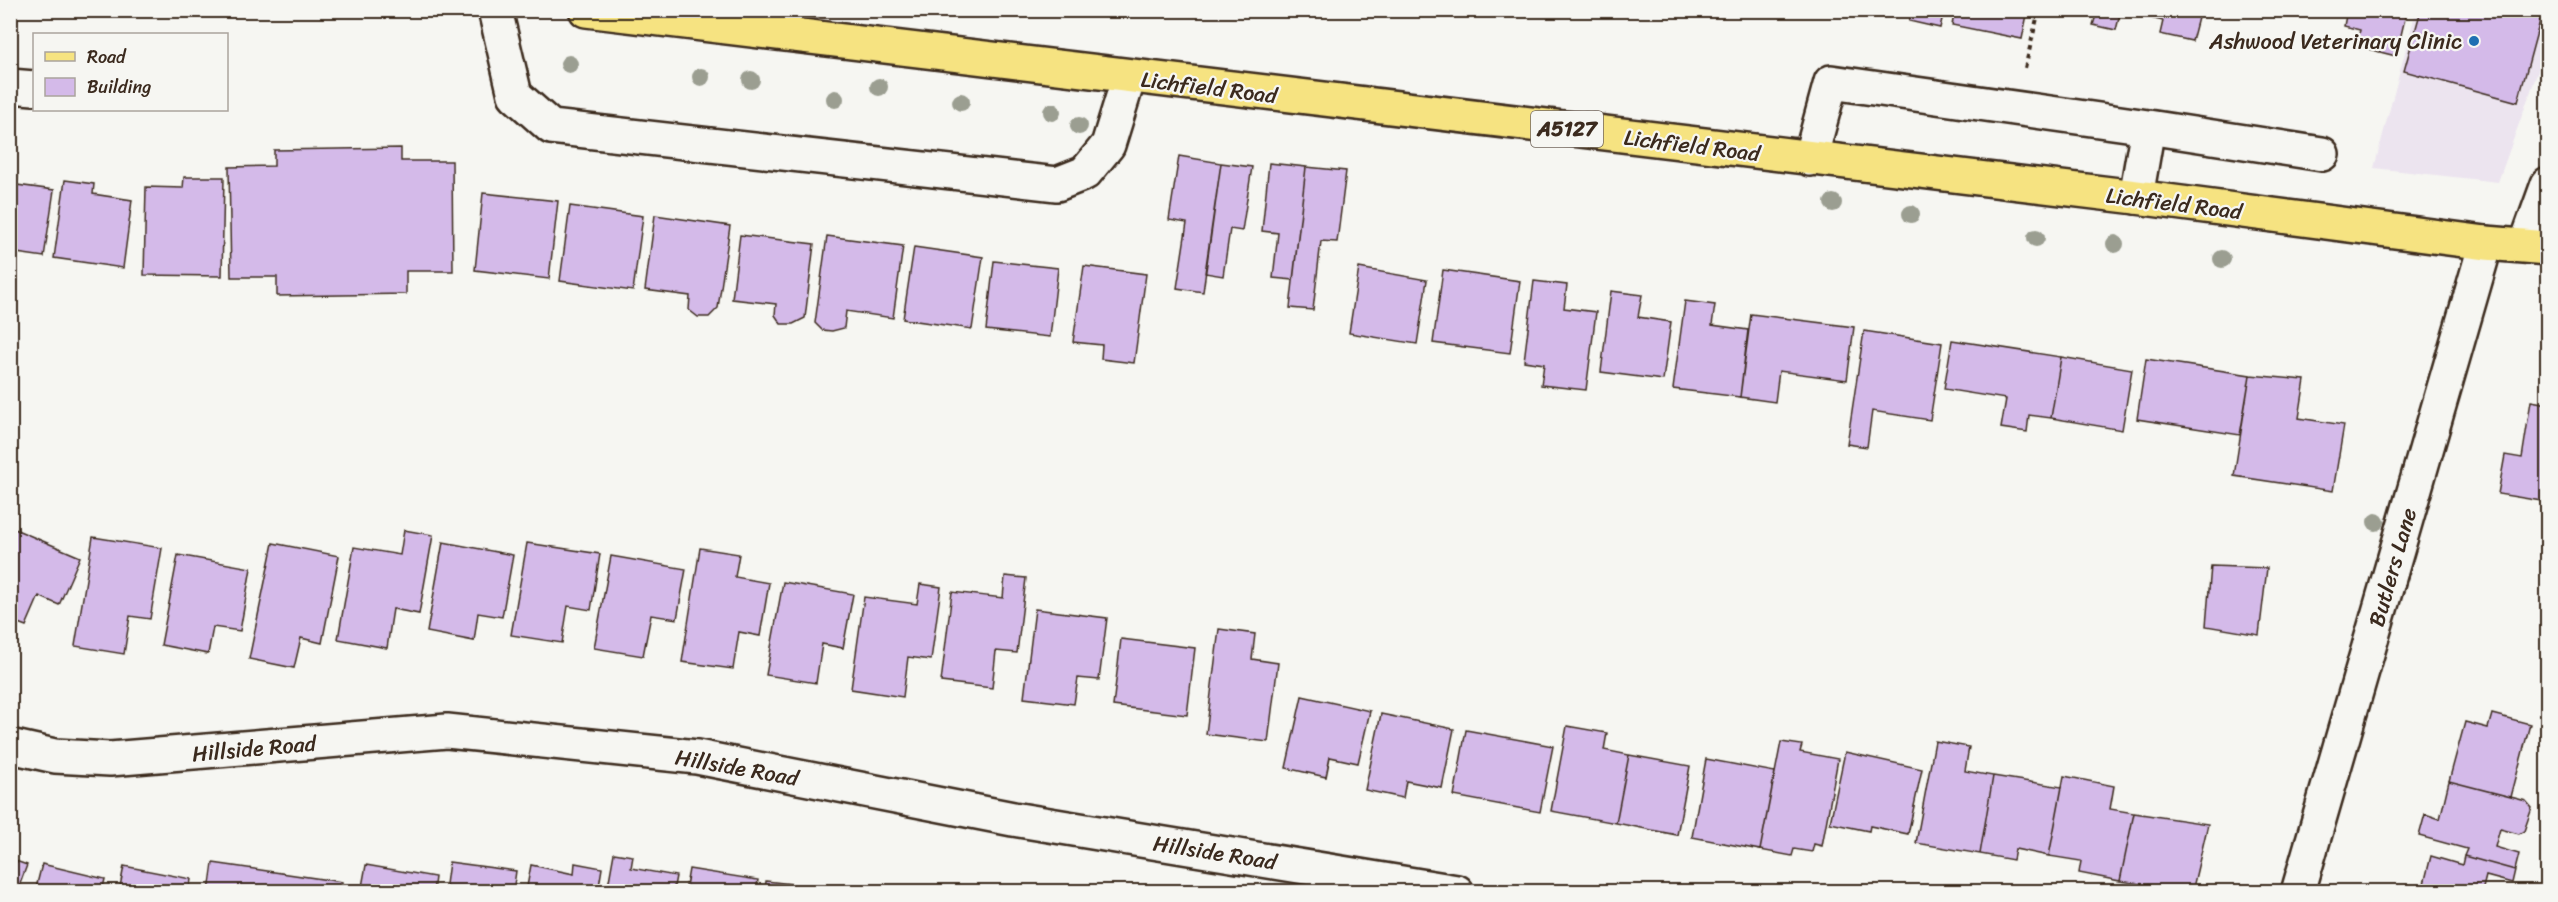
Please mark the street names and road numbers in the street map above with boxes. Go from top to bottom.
street label: Lichfield Road [1139,60,1281,115]
road number: A5127 [1531,111,1603,147]
street label: Lichfield Road [1622,118,1764,173]
street label: Lichfield Road [2104,176,2246,231]
street label: Butlers Lane [2357,503,2428,631]
street label: Hillside Road [190,724,319,773]
street label: Hillside Road [672,737,803,798]
street label: Hillside Road [1150,824,1281,882]

